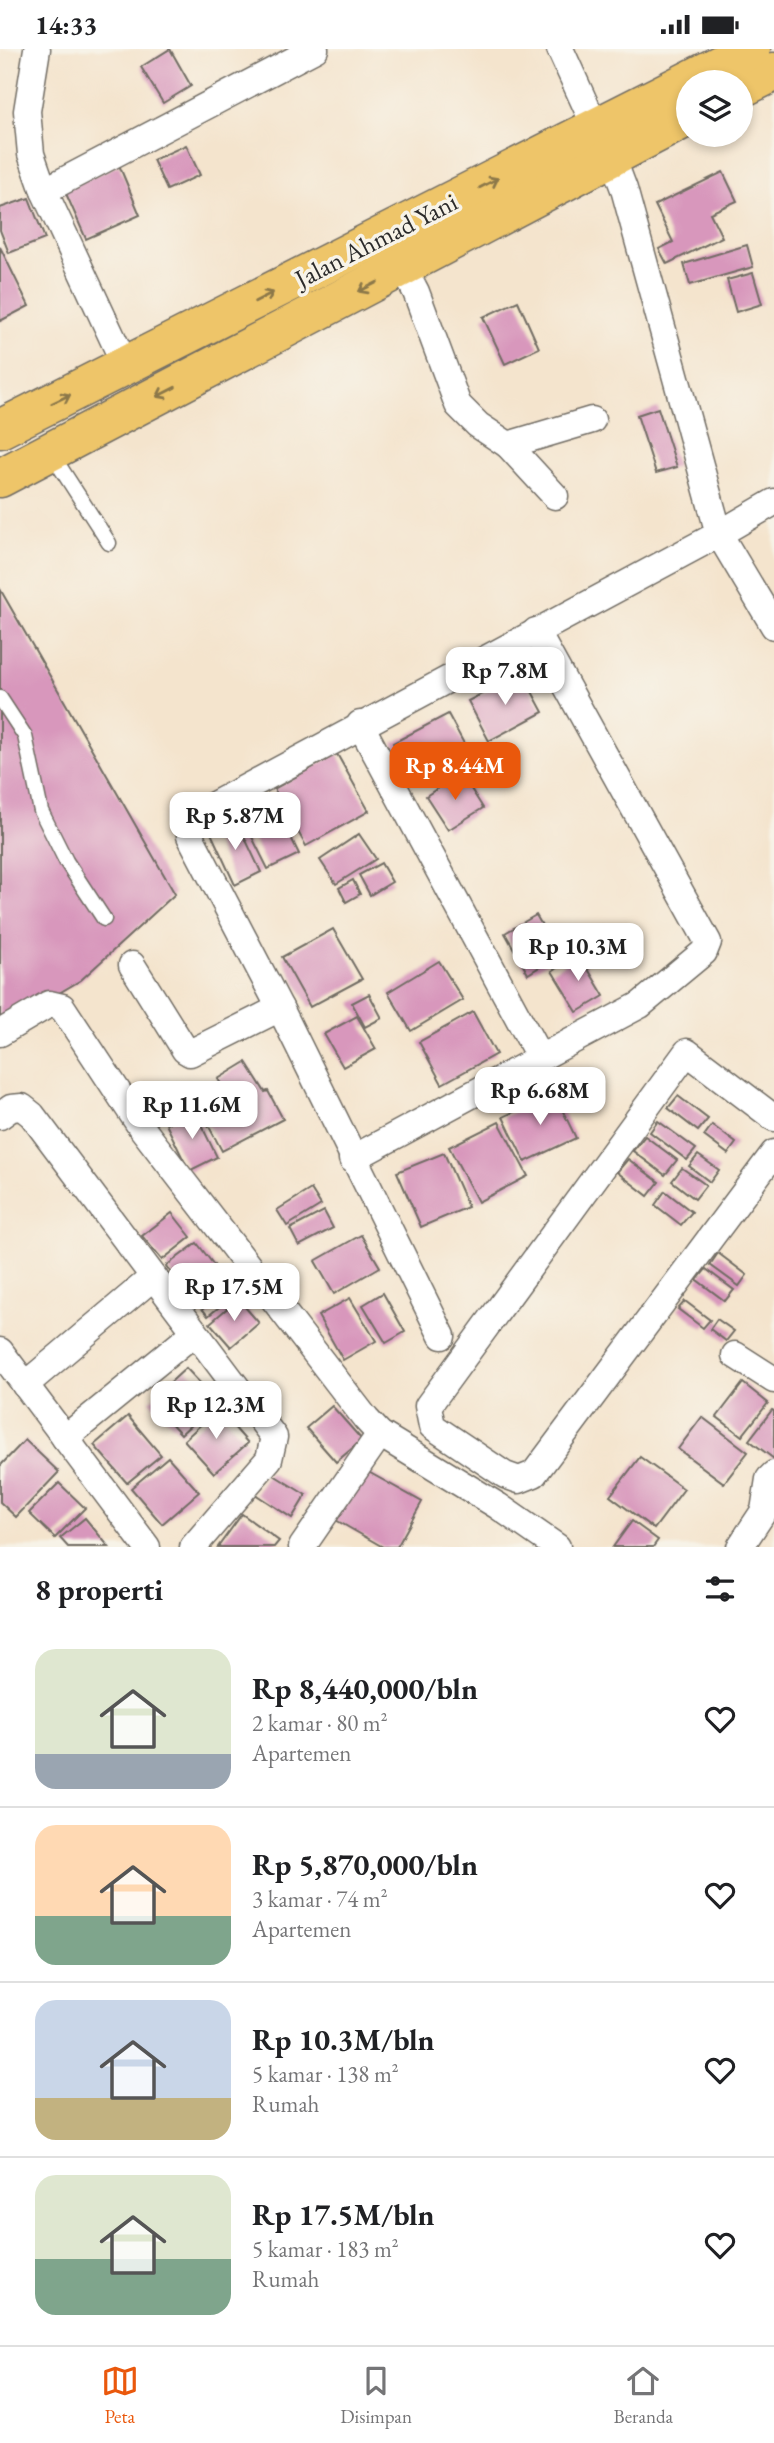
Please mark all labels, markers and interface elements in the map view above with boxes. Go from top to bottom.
text: 14:33 [35,8,97,42]
map controls [676,70,753,147]
button: layers [676,70,753,147]
one-way arrow [478,175,499,189]
street label: Jalan Ahmad Yani [287,184,463,296]
one-way arrow [358,281,379,295]
one-way arrow [253,289,274,303]
one-way arrow [156,386,177,400]
one-way arrow [50,392,71,406]
pin: Rp 7.8M [440,647,570,707]
text: Rp 7.8M [462,655,548,685]
pin: Rp 8.44M [383,743,527,802]
text: Rp 8.44M [406,750,504,780]
pin: Rp 5.87M [163,793,307,852]
text: Rp 5.87M [186,800,284,830]
pin: Rp 10.3M [506,923,650,983]
text: Rp 10.3M [529,931,627,961]
pin: Rp 6.68M [468,1067,612,1127]
text: Rp 6.68M [491,1075,589,1105]
pin: Rp 11.6M [120,1081,264,1141]
text: Rp 11.6M [143,1089,241,1119]
pin: Rp 17.5M [162,1263,306,1323]
text: Rp 17.5M [185,1271,283,1301]
pin: Rp 12.3M [144,1381,288,1441]
text: Rp 12.3M [167,1389,265,1419]
text: 8 properti [35,1570,163,1609]
icon: filters [701,1570,739,1608]
text: Rp 8,440,000/bln [252,1669,478,1708]
icon: home [91,1677,175,1761]
icon: heart [701,1700,739,1738]
text: 2 kamar · 80 m² [252,1708,388,1738]
text: Apartemen [252,1738,351,1768]
text: Rp 5,870,000/bln [252,1845,478,1884]
icon: home [91,1853,175,1937]
icon: heart [701,1876,739,1914]
text: 3 kamar · 74 m² [252,1884,388,1914]
text: Apartemen [252,1914,351,1944]
text: Rp 10.3M/bln [252,2020,435,2059]
icon: home [91,2028,175,2112]
icon: heart [701,2051,739,2089]
text: 5 kamar · 138 m² [252,2059,399,2089]
text: Rumah [252,2089,319,2119]
text: Rp 17.5M/bln [252,2195,435,2234]
icon: home [91,2203,175,2287]
icon: heart [701,2226,739,2264]
text: 5 kamar · 183 m² [252,2234,399,2264]
text: Rumah [252,2264,319,2294]
tab: Peta [101,2362,139,2429]
tab: Disimpan [340,2362,412,2429]
tab: Beranda [613,2362,673,2429]

